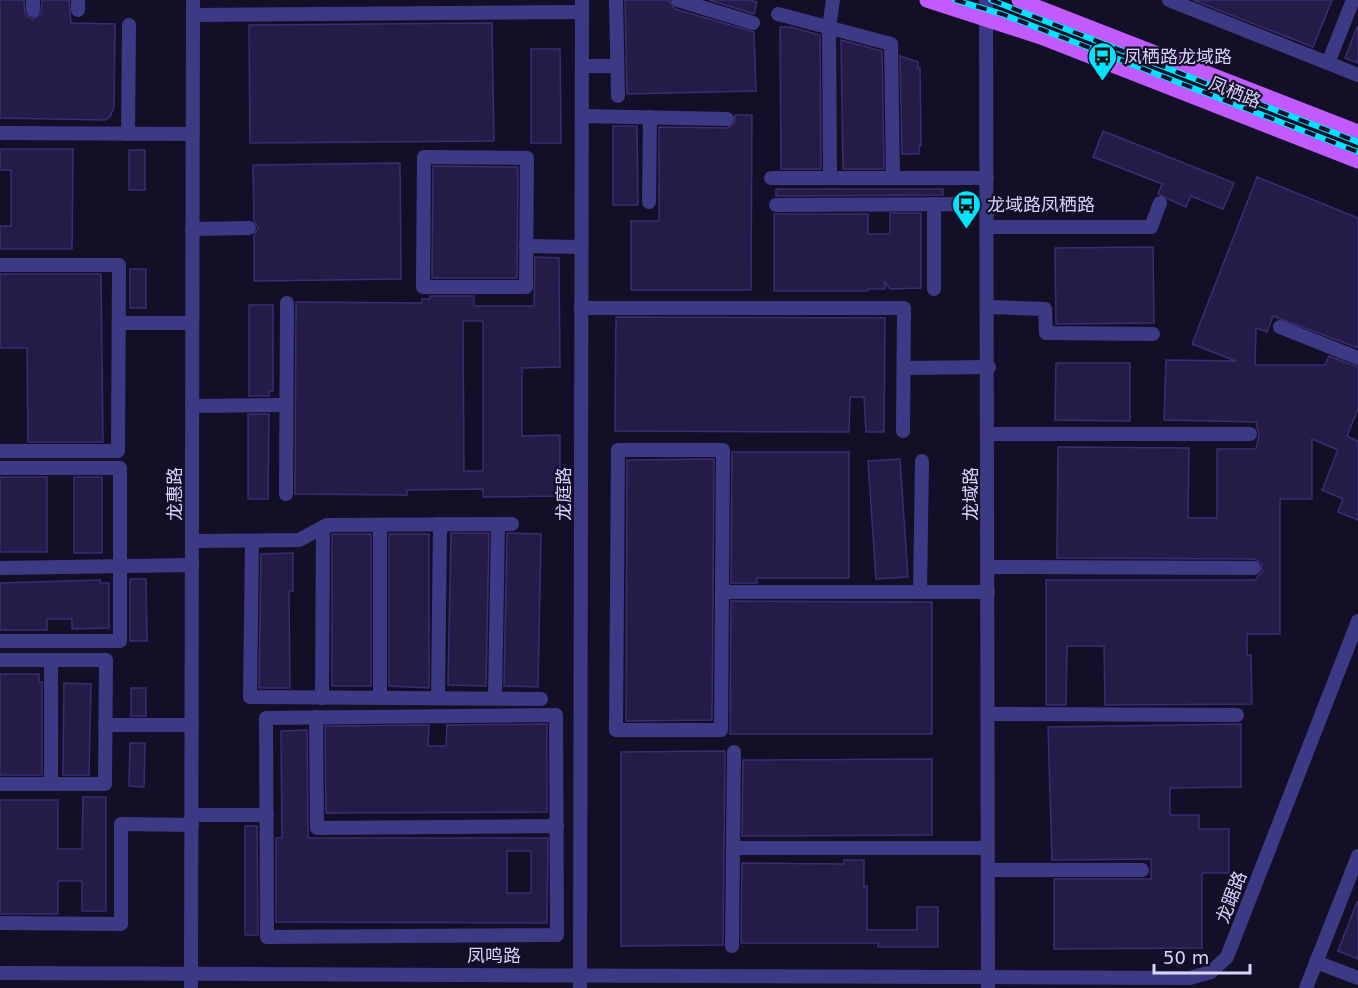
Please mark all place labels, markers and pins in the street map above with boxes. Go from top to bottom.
bus stop icon: 凤栖路龙域路 [1087,40,1119,82]
place label: 凤栖路龙域路 [1124,46,1232,67]
bus stop icon: 龙域路凤栖路 [950,188,982,230]
place label: 龙域路凤栖路 [987,194,1095,215]

